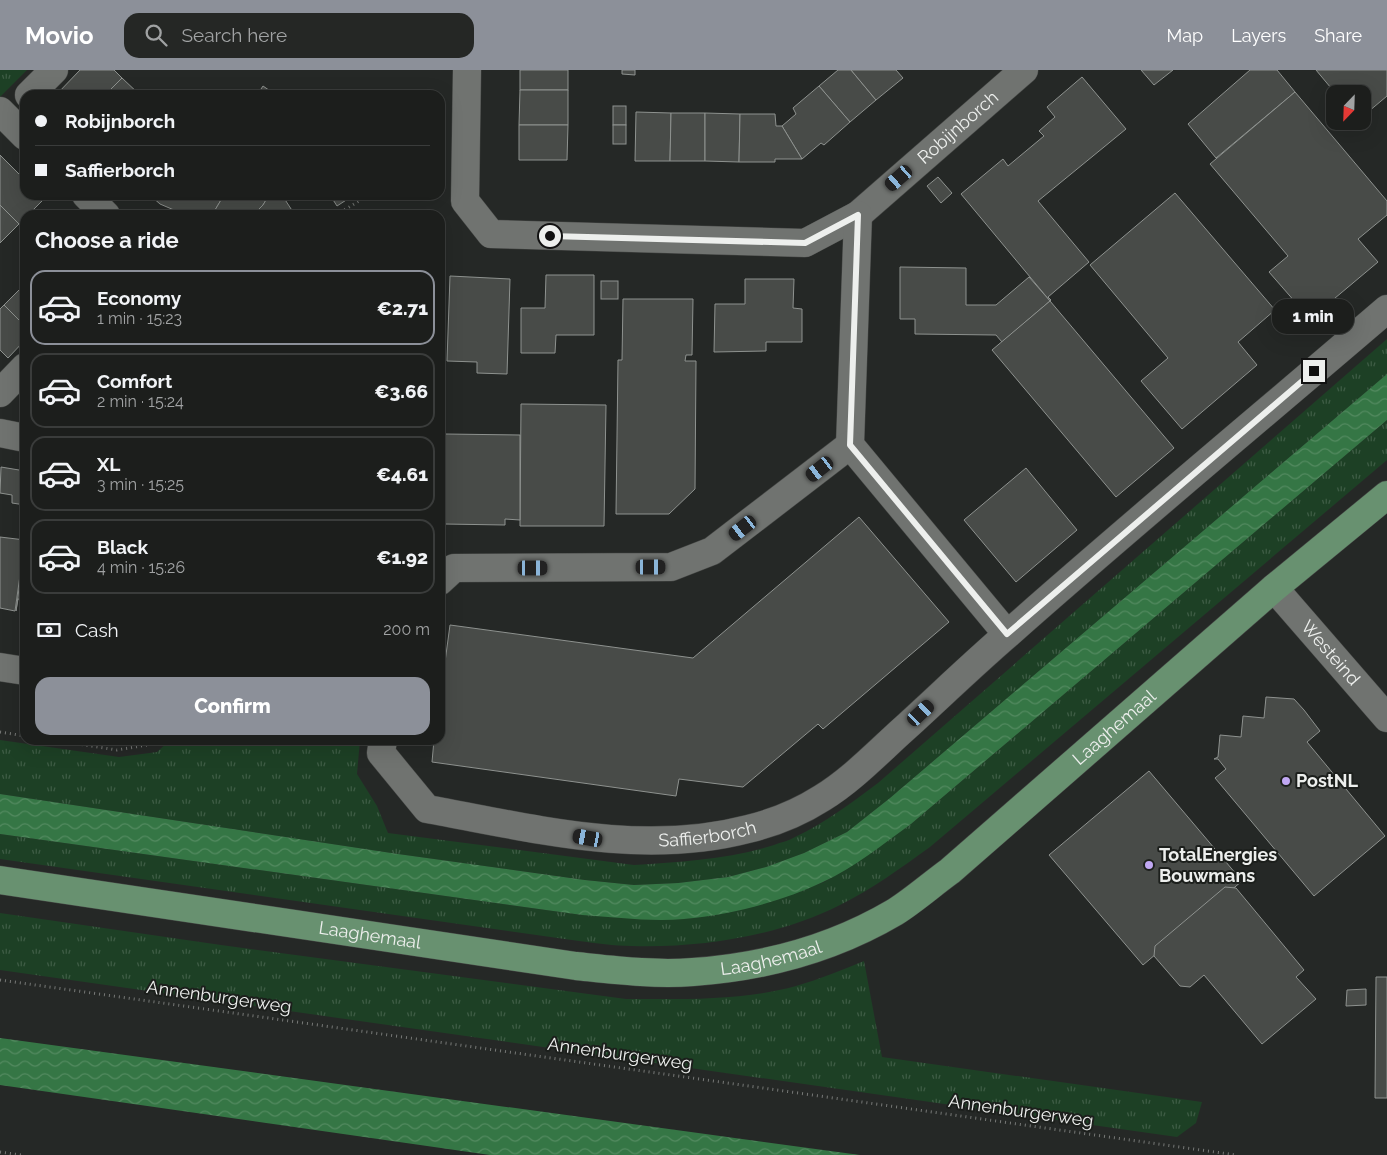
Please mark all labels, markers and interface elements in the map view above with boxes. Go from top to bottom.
search box [124,13,474,58]
text: Movio [25,21,94,50]
icon: search [142,21,170,49]
text: Search here [182,24,287,46]
text: Map [1167,25,1203,46]
text: Layers [1231,25,1286,46]
text: Share [1314,25,1362,46]
north arrow [1326,85,1371,130]
map controls [1326,85,1371,130]
street label: Robijnborch [913,86,1002,168]
text: Robijnborch [65,110,175,132]
text: Saffierborch [65,159,175,181]
car [882,162,915,194]
route start [539,225,561,247]
text: Choose a ride [35,227,179,253]
icon: car [37,285,82,330]
text: Economy [97,287,181,309]
text: €2.71 [377,297,428,319]
callout: 1 min [1273,298,1355,334]
text: 1 min [1292,307,1334,326]
text: 1 min · 15:23 [97,309,182,328]
route end [1303,360,1325,382]
icon: car [37,368,82,413]
text: Comfort [97,370,172,392]
text: €3.66 [374,380,428,402]
text: 2 min · 15:24 [97,392,184,411]
icon: car [37,451,82,496]
text: XL [97,453,120,475]
car [803,454,836,484]
text: €4.61 [376,463,428,485]
text: 3 min · 15:25 [97,475,184,494]
car [726,513,759,543]
icon: car [37,534,82,579]
text: Black [97,536,148,558]
text: €1.92 [376,546,428,568]
text: 4 min · 15:26 [97,558,185,577]
car [636,560,666,575]
car [518,561,548,576]
icon: cash [35,616,63,644]
street label: Westeind [1297,616,1365,689]
text: Cash [75,619,119,641]
text: 200 m [383,620,430,639]
button: Confirm [35,677,430,735]
street label: Laaghemaal [1068,685,1160,769]
car [904,697,937,729]
place label: PostNL [1296,770,1358,791]
marker: PostNL [1280,775,1292,787]
street label: Saffierborch [658,816,759,851]
car [571,828,604,848]
place label: TotalEnergies Bouwmans [1159,844,1277,886]
marker: TotalEnergies Bouwmans [1143,859,1155,871]
street label: Laaghemaal [317,917,423,953]
street label: Laaghemaal [719,936,824,979]
street label: Annenburgerweg [145,976,293,1017]
street label: Annenburgerweg [546,1033,694,1074]
street label: Annenburgerweg [947,1090,1095,1131]

